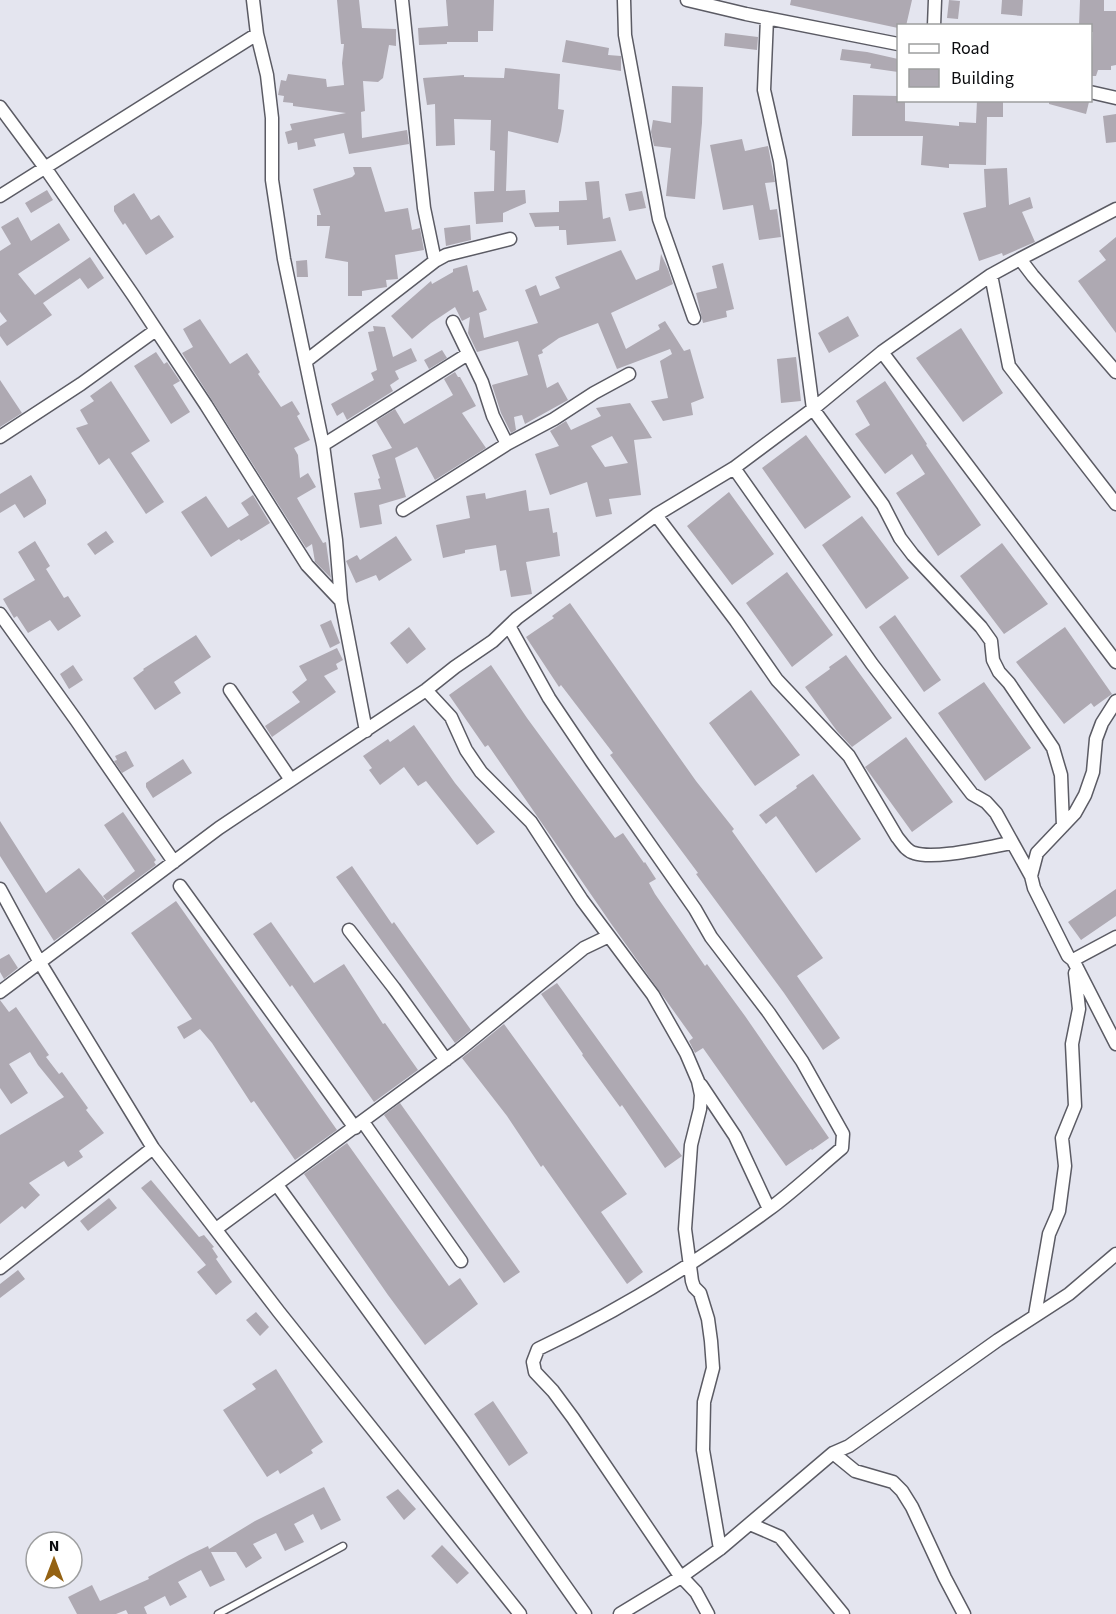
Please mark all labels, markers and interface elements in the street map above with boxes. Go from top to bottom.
legend [897,24,1092,102]
text: Road [951,36,990,61]
text: Building [951,66,1014,91]
north arrow [24,1530,84,1590]
text: N [49,1535,59,1557]

